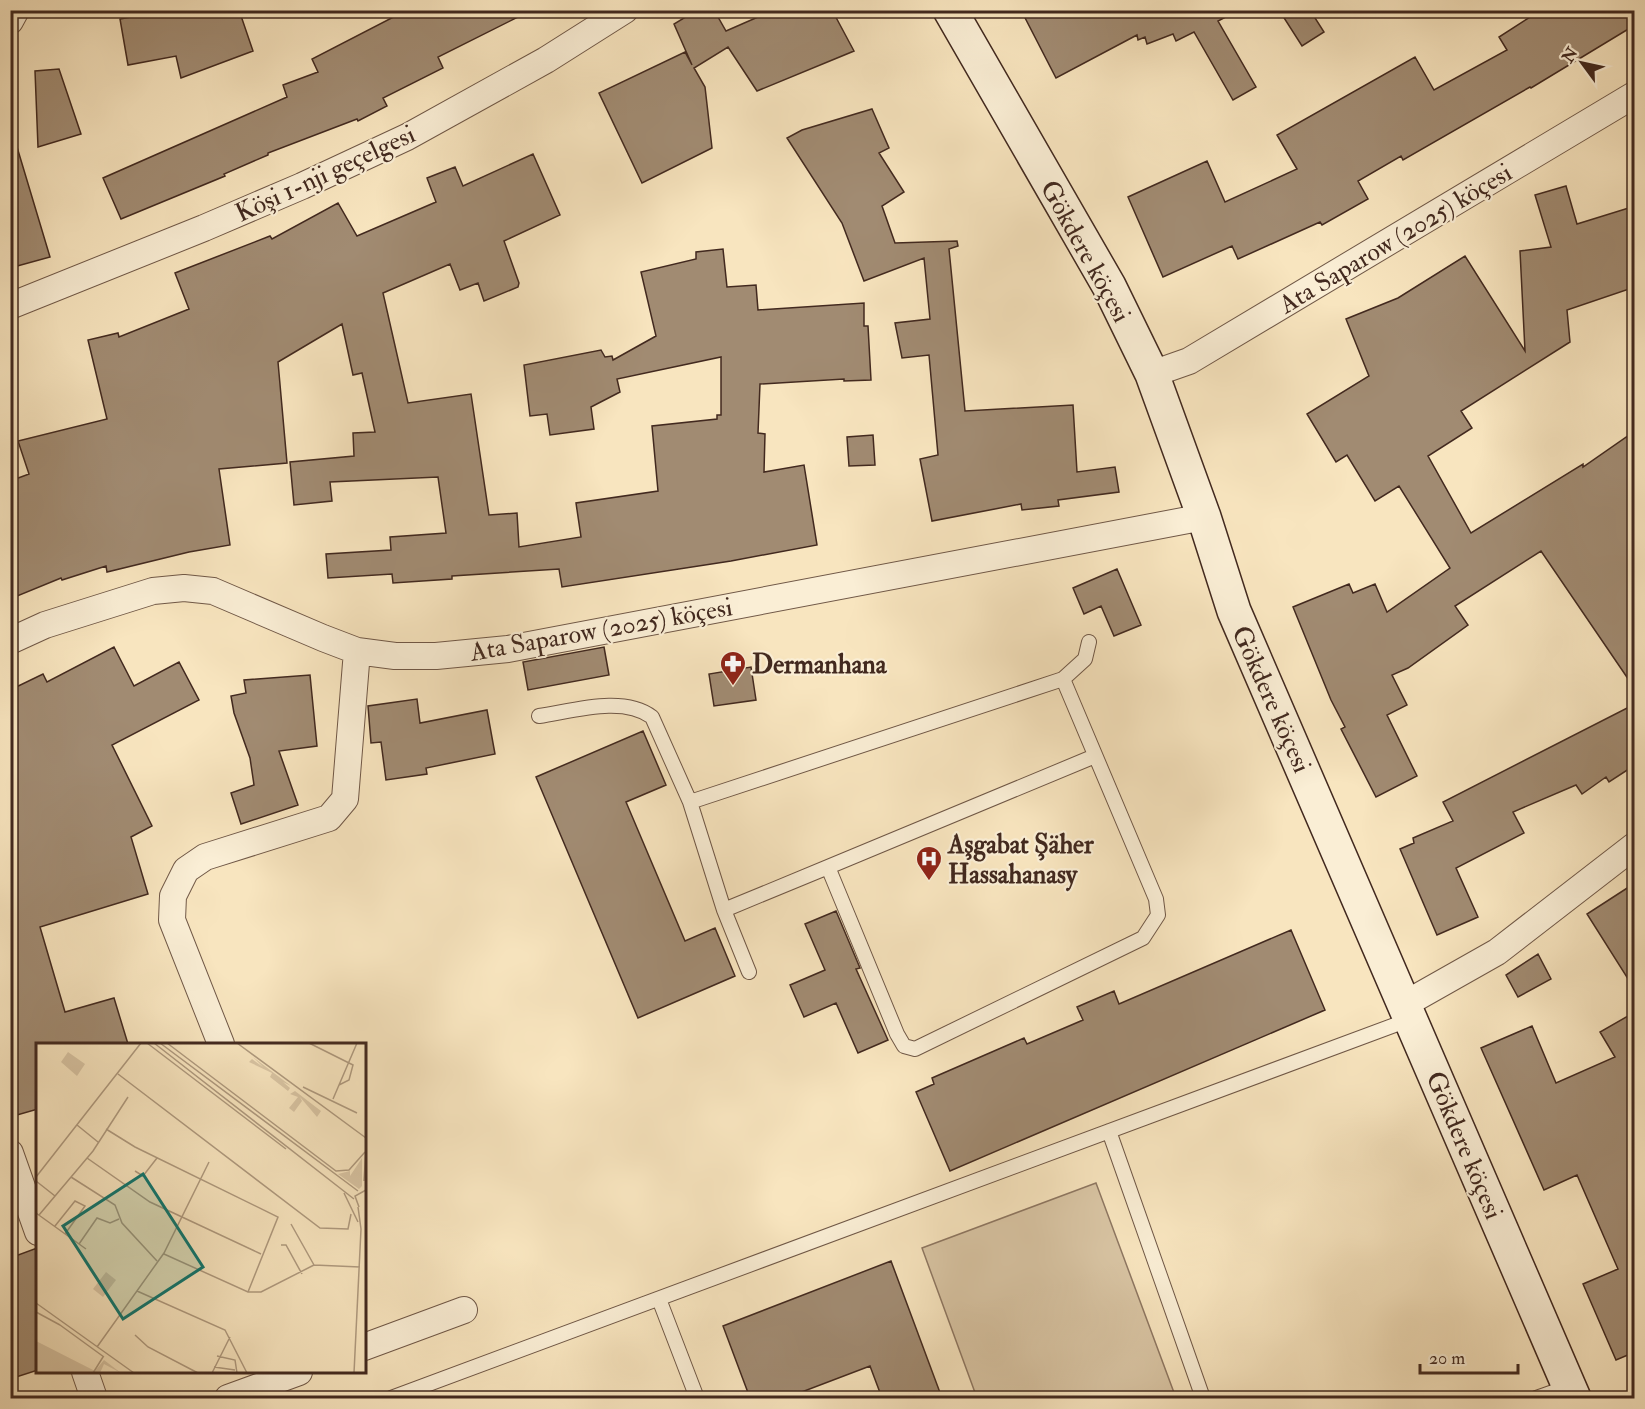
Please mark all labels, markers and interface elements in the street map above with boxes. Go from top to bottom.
north arrow [1552,33,1612,93]
text: N [1557,43,1583,68]
street label: Köşi 1-nji geçelgesi [230,118,421,230]
street label: Ata Saparow (2025) köçesi [1272,157,1518,322]
street label: Gökdere köçesi [1033,175,1137,328]
street label: Ata Saparow (2025) köçesi [466,591,735,670]
street label: Gökdere köçesi [1224,621,1318,778]
pharmacy icon: Dermanhana [718,649,748,687]
place label: Dermanhana [752,649,888,681]
place label: Aşgabat Şäher Hassahanasy [947,829,1094,892]
hospital icon: Aşgabat Şäher Hassahanasy [914,844,944,882]
inset map [36,1043,366,1373]
street label: Gökdere köçesi [1419,1067,1510,1224]
scale bar [1420,1337,1518,1375]
text: 20 m [1429,1347,1465,1370]

